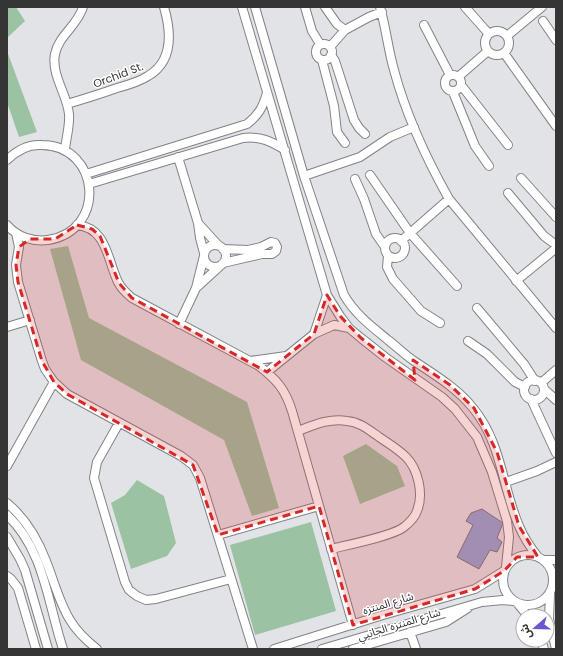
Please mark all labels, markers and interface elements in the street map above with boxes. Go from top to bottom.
street label: Orchid St. [91,58,145,92]
street label: شارع المنتزه [361,588,416,618]
street label: شارع المنتزه الجانبي [356,604,443,646]
north arrow [515,608,555,648]
text: ش [516,622,536,641]

